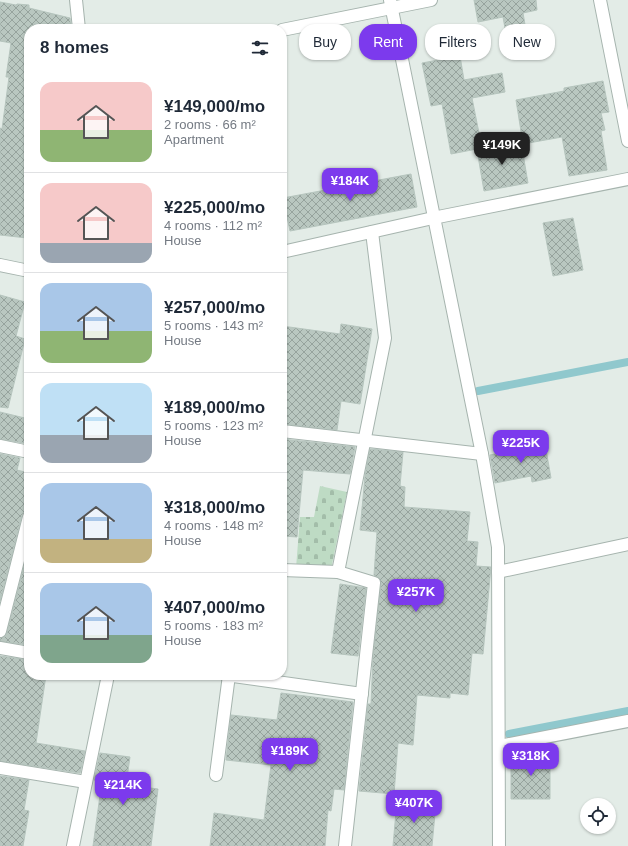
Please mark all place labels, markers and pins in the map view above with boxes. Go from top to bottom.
pin: ¥149K [474,132,530,166]
pin: ¥184K [322,168,378,202]
pin: ¥225K [493,430,549,464]
pin: ¥257K [388,579,444,613]
pin: ¥189K [262,738,318,772]
pin: ¥318K [503,743,559,777]
pin: ¥214K [95,772,151,806]
pin: ¥407K [386,790,442,824]

